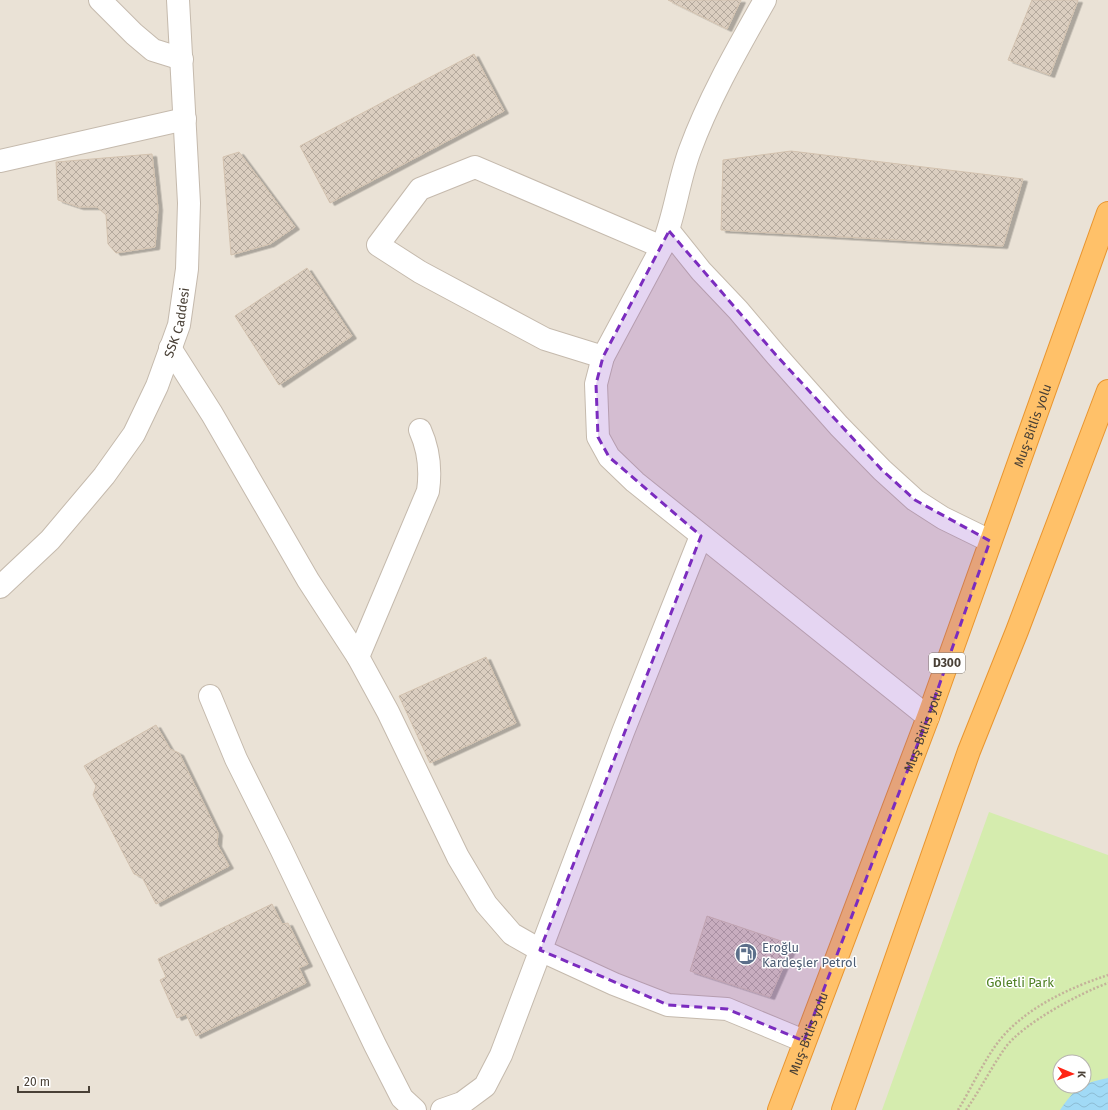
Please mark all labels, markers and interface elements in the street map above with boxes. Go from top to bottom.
street label: SSK Caddesi [161,287,192,360]
street label: Muş-Bitlis yolu [1011,382,1054,469]
road number: D300 [929,653,965,673]
street label: Muş-Bitlis yolu [901,687,945,774]
place label: Eroğlu Kardeşler Petrol [762,940,857,970]
fuel station icon: Eroğlu Kardeşler Petrol [733,941,759,967]
park label: Göletli Park [986,975,1054,990]
street label: Muş-Bitlis yolu [786,990,831,1077]
north arrow [1052,1054,1092,1094]
scale bar [18,1068,89,1094]
text: K [1075,1071,1088,1079]
text: 20 m [24,1075,50,1089]

